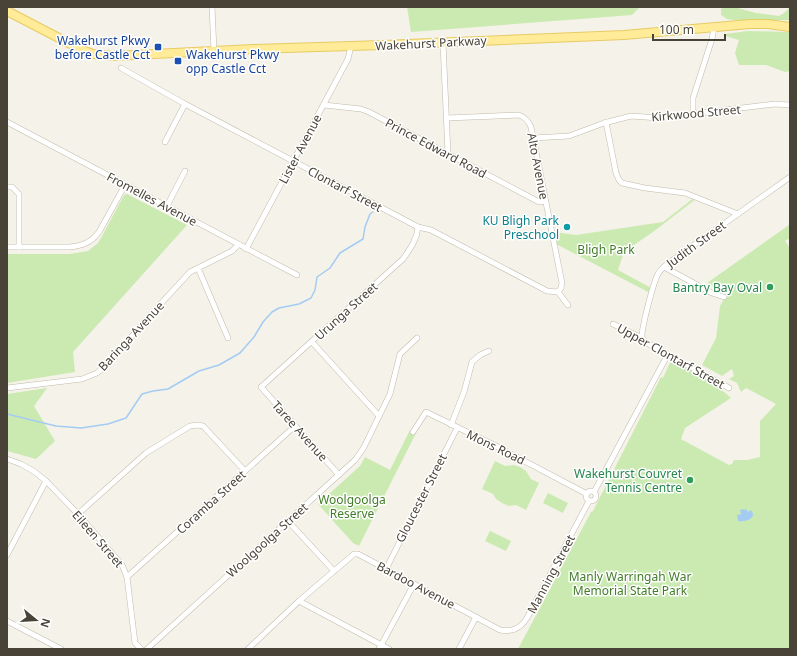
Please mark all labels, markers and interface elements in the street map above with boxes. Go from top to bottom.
scale bar [653,16,725,42]
text: 100 m [659,21,694,38]
place label: Wakehurst Pkwy before Castle Cct [55,32,151,63]
street label: Wakehurst Parkway [375,32,488,54]
marker: Wakehurst Pkwy before Castle Cct [153,42,163,52]
place label: Wakehurst Pkwy opp Castle Cct [186,46,280,77]
marker: Wakehurst Pkwy opp Castle Cct [173,56,183,66]
street label: Kirkwood Street [651,101,742,125]
street label: Lister Avenue [275,111,326,187]
street label: Prince Edward Road [382,114,490,182]
street label: Alto Avenue [523,131,553,201]
street label: Clontarf Street [305,162,386,216]
street label: Fromelles Avenue [104,168,200,230]
place label: KU Bligh Park Preschool [482,212,560,243]
street label: Judith Street [662,216,730,272]
marker: KU Bligh Park Preschool [562,222,572,232]
park label: Bligh Park [577,241,635,258]
street label: Urunga Street [311,278,382,344]
place label: Bantry Bay Oval [672,279,762,296]
marker: Bantry Bay Oval [765,282,775,292]
street label: Baringa Avenue [94,297,168,374]
street label: Upper Clontarf Street [614,319,728,393]
street label: Taree Avenue [268,397,332,465]
street label: Mons Road [464,425,528,469]
street label: Gloucester Street [391,450,451,545]
place label: Wakehurst Couvret Tennis Centre [574,465,683,496]
street label: Coramba Street [173,466,250,538]
marker: Wakehurst Couvret Tennis Centre [685,475,695,485]
park label: Woolgoolga Reserve [318,491,386,522]
street label: Woolgoolga Street [223,498,312,581]
street label: Eileen Street [68,507,128,572]
street label: Manning Street [523,531,579,616]
street label: Bardoo Avenue [374,557,458,613]
park label: Manly Warringah War Memorial State Park [569,568,691,599]
north arrow [16,600,56,640]
text: N [37,617,55,630]

